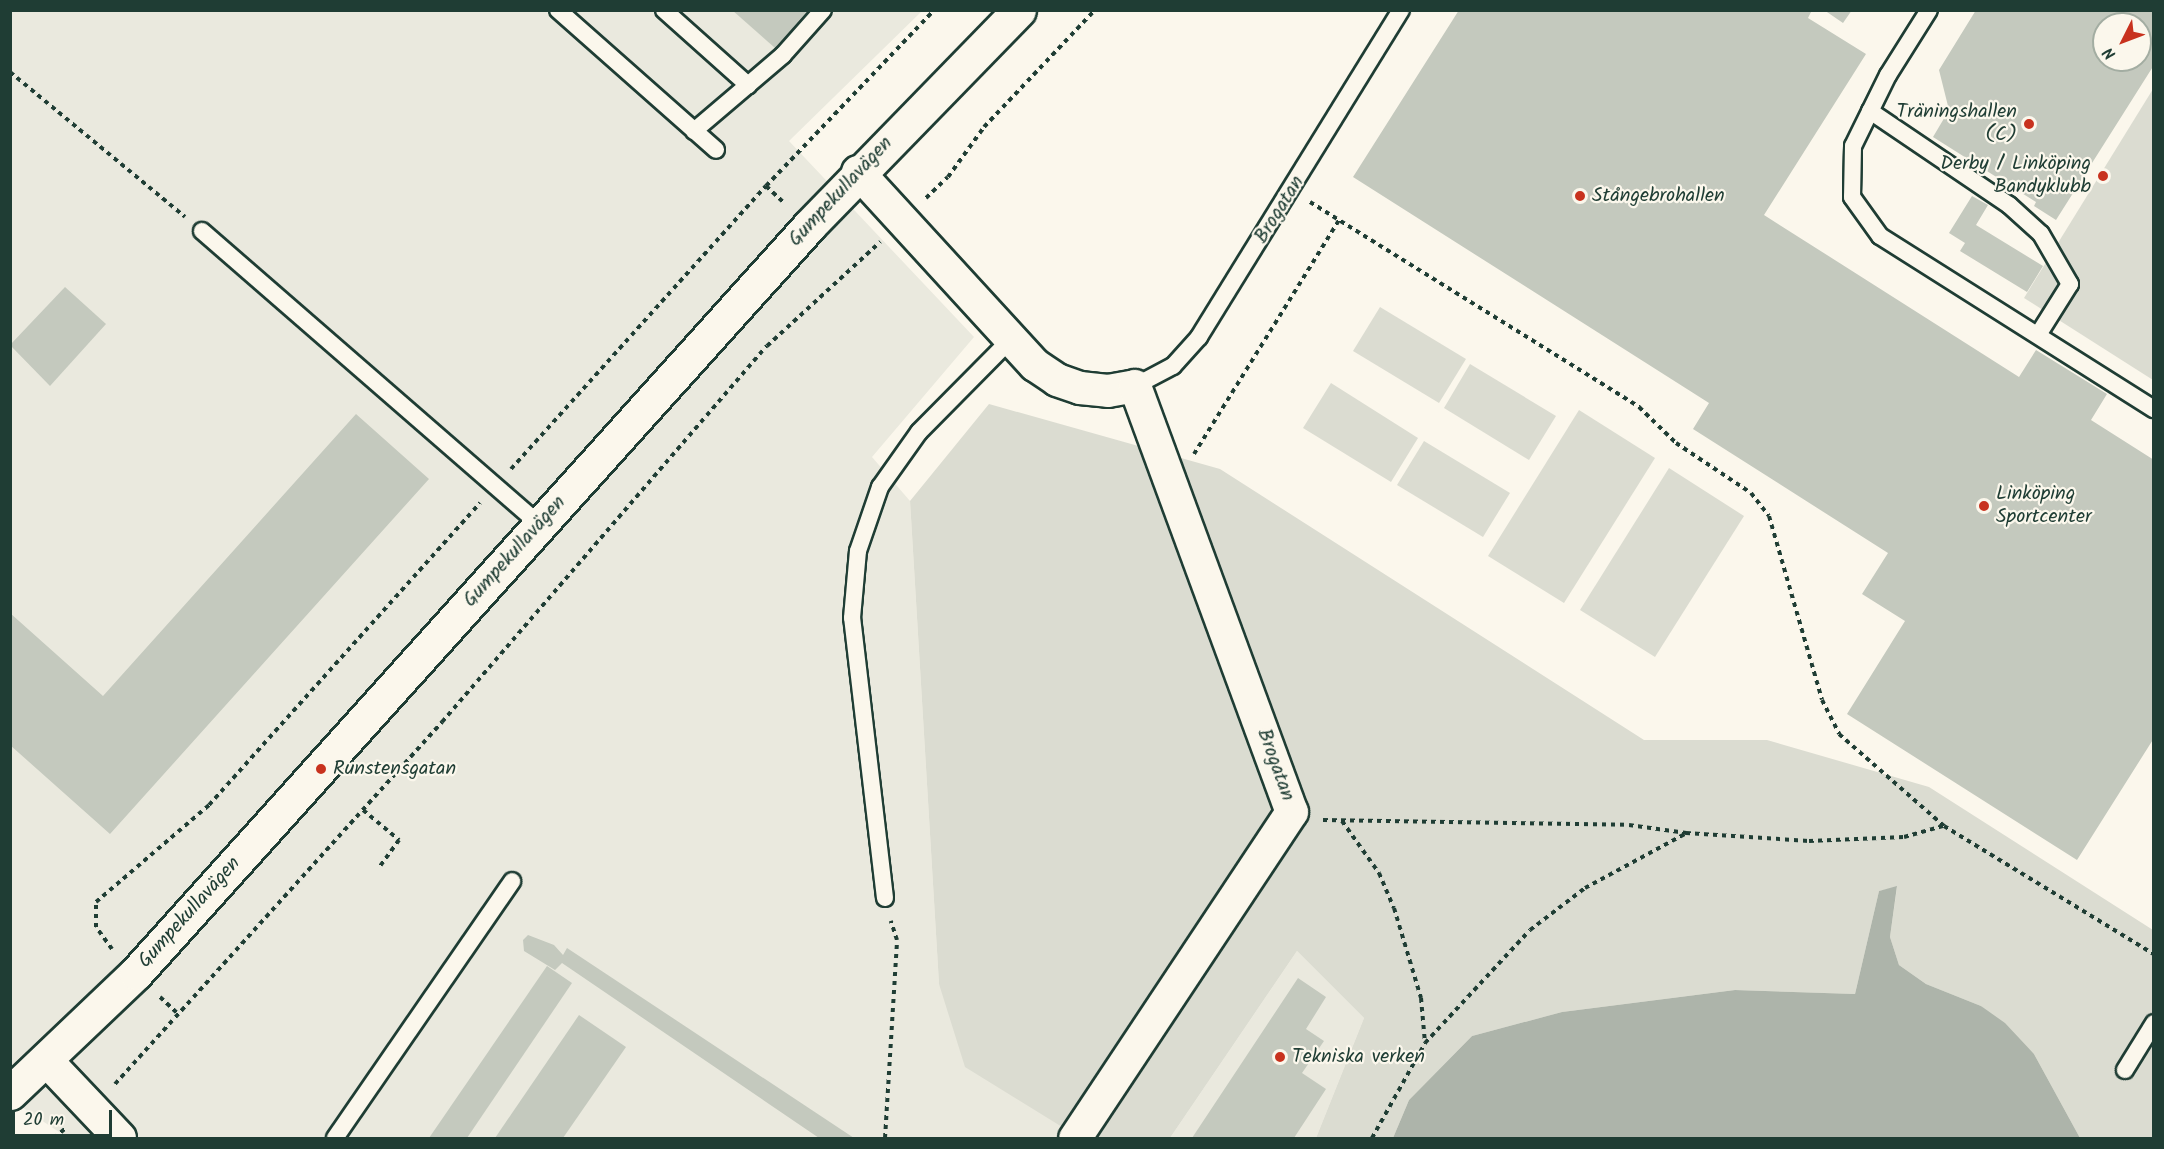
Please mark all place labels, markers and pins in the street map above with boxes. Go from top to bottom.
place label: Träningshallen (C) [1897,100,2017,147]
marker: Träningshallen (C) [2022,117,2036,131]
place label: Derby / Linköping Bandyklubb [1940,152,2091,199]
marker: Derby / Linköping Bandyklubb [2096,169,2110,183]
place label: Stångebrohallen [1592,184,1725,208]
marker: Stångebrohallen [1573,189,1587,203]
place label: Linköping Sportcenter [1996,482,2092,529]
marker: Linköping Sportcenter [1977,499,1991,513]
place label: Runstensgatan [333,757,456,781]
marker: Runstensgatan [314,762,328,776]
place label: Tekniska verken [1292,1045,1425,1069]
marker: Tekniska verken [1273,1050,1287,1064]

